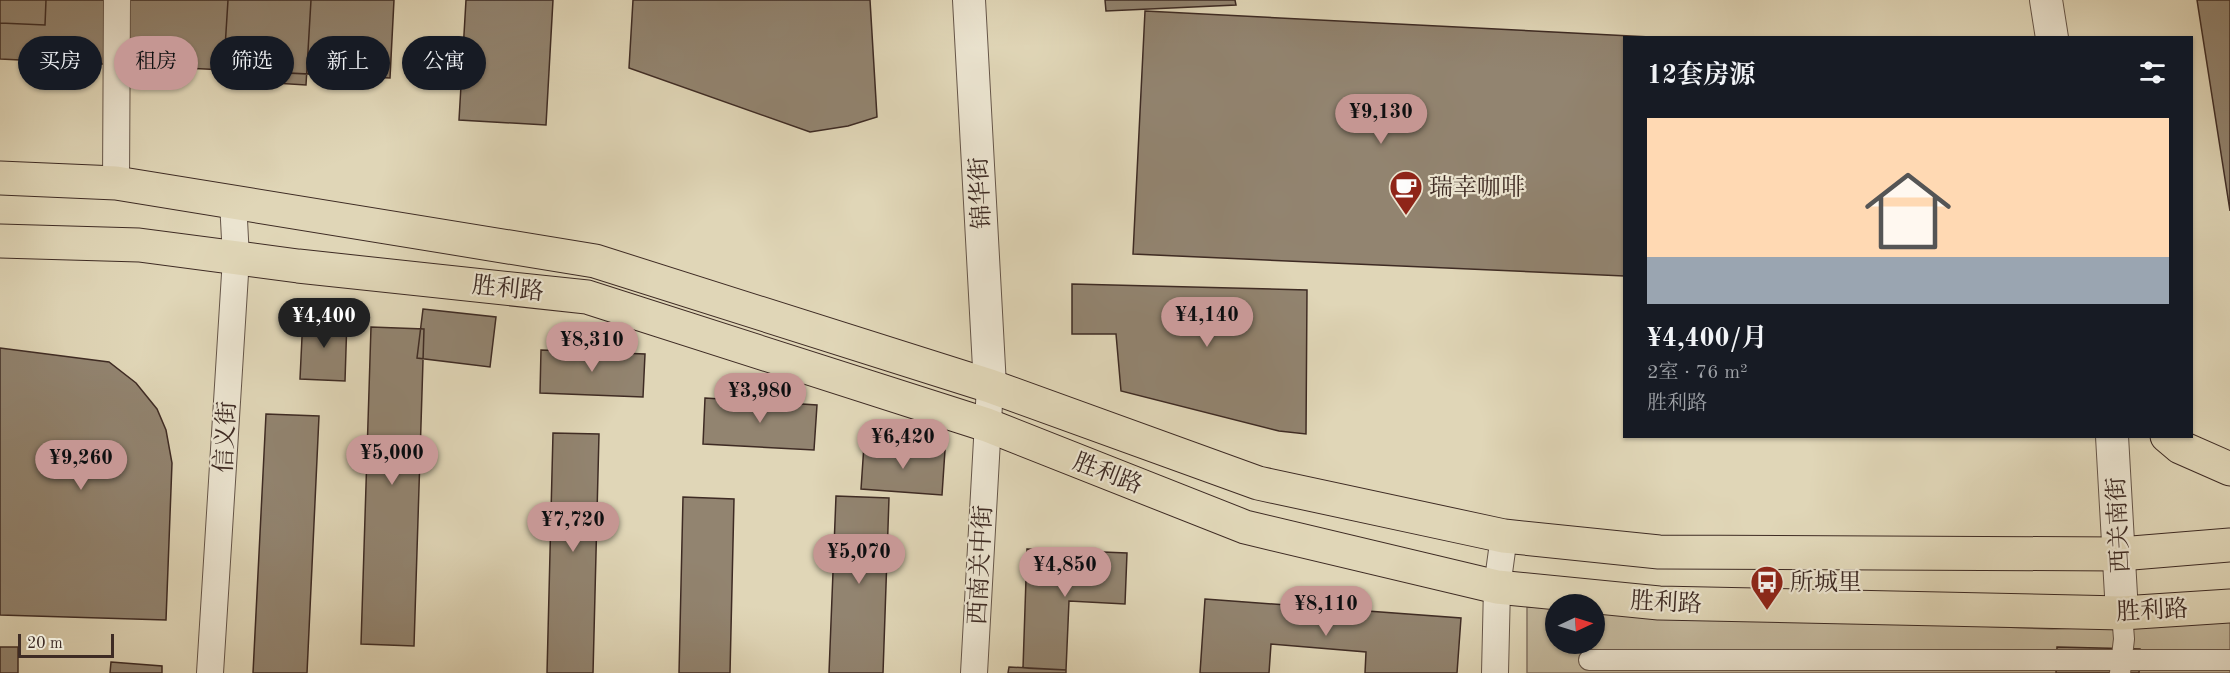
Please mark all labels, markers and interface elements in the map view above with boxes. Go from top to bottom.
chip: 买房 [18,36,102,90]
chip: 租房 [114,36,198,90]
chip: 筛选 [210,36,294,90]
chip: 新上 [306,36,390,90]
chip: 公寓 [402,36,486,90]
icon: filters [2136,56,2169,89]
text: 12套房源 [1647,63,1755,89]
pin: ¥9,130 [1332,94,1430,145]
text: ¥9,130 [1349,103,1413,123]
street label: 锦华街 [965,156,996,230]
icon: home [1854,157,1962,265]
cafe icon: 瑞幸咖啡 [1388,169,1424,216]
place label: 瑞幸咖啡 [1429,174,1525,201]
street label: 胜利路 [471,271,545,306]
pin: ¥4,140 [1158,297,1256,348]
pin: ¥4,400 [275,298,373,349]
text: ¥4,140 [1175,306,1239,326]
text: ¥4,400 [292,307,356,327]
pin: ¥8,310 [543,322,641,373]
text: ¥4,400/月 [1647,326,1767,352]
text: ¥8,310 [560,331,624,351]
text: 2室 · 76 m² [1647,363,1748,383]
pin: ¥3,980 [711,373,809,424]
text: ¥3,980 [728,382,792,402]
text: 胜利路 [1647,394,1707,414]
street label: 信义街 [210,400,241,474]
pin: ¥6,420 [854,419,952,470]
text: ¥6,420 [871,428,935,448]
pin: ¥5,000 [343,435,441,486]
pin: ¥9,260 [32,440,130,491]
text: ¥5,000 [360,444,424,464]
street label: 胜利路 [1069,448,1146,499]
text: ¥9,260 [49,449,113,469]
street label: 西关南街 [2103,476,2134,574]
pin: ¥7,720 [524,502,622,553]
street label: 西南关中街 [964,504,997,626]
text: ¥7,720 [541,511,605,531]
pin: ¥5,070 [810,534,908,585]
text: ¥5,070 [827,543,891,563]
pin: ¥4,850 [1016,547,1114,598]
text: ¥4,850 [1033,556,1097,576]
bus stop icon: 所城里 [1749,564,1785,611]
place label: 所城里 [1790,569,1862,596]
pin: ¥8,110 [1277,586,1375,637]
street label: 胜利路 [1629,587,1703,618]
north arrow [1545,594,1605,654]
map controls [1545,594,1605,654]
text: ¥8,110 [1294,595,1358,615]
street label: 胜利路 [2115,595,2189,626]
scale bar [18,631,114,658]
text: 20 m [27,636,63,652]

